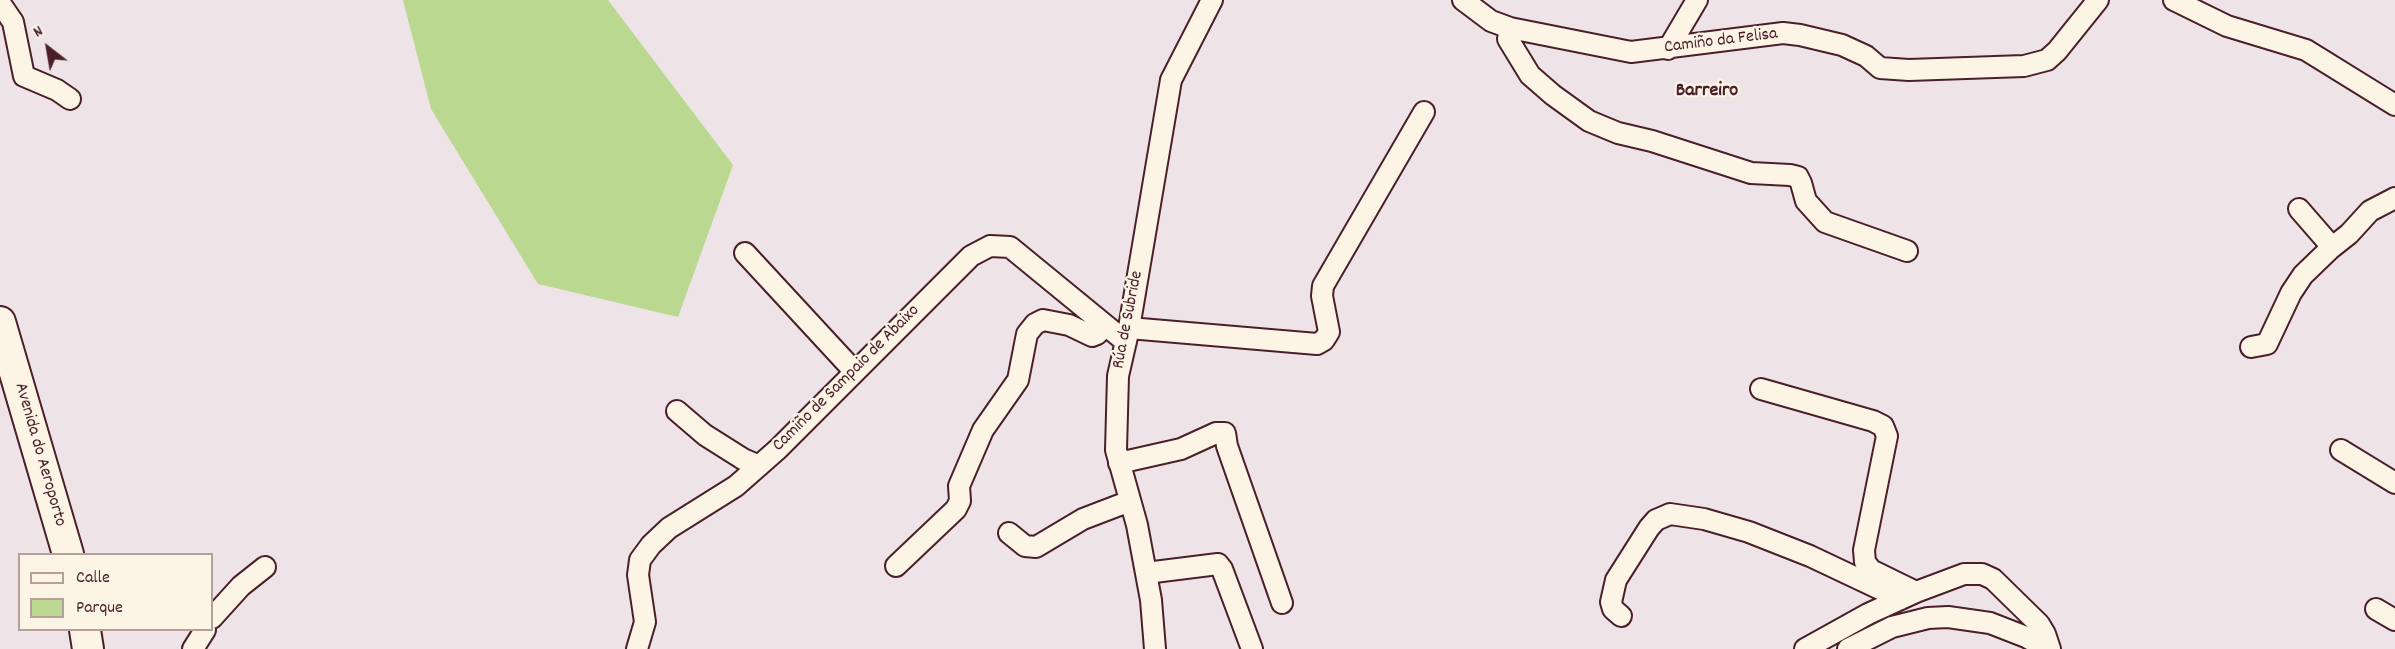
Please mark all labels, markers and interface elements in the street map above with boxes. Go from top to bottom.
north arrow [18,18,78,78]
text: N [29,20,48,44]
street label: Camiño da Felisa [1663,24,1779,60]
district label: Barreiro [1676,80,1738,104]
street label: Rúa de Subride [1109,269,1149,371]
street label: Camiño de Sampaio de Abaixo [769,301,925,457]
street label: Avenida do Aeroporto [8,381,70,529]
legend [18,553,213,631]
text: Calle [76,566,110,591]
text: Parque [76,596,123,621]

